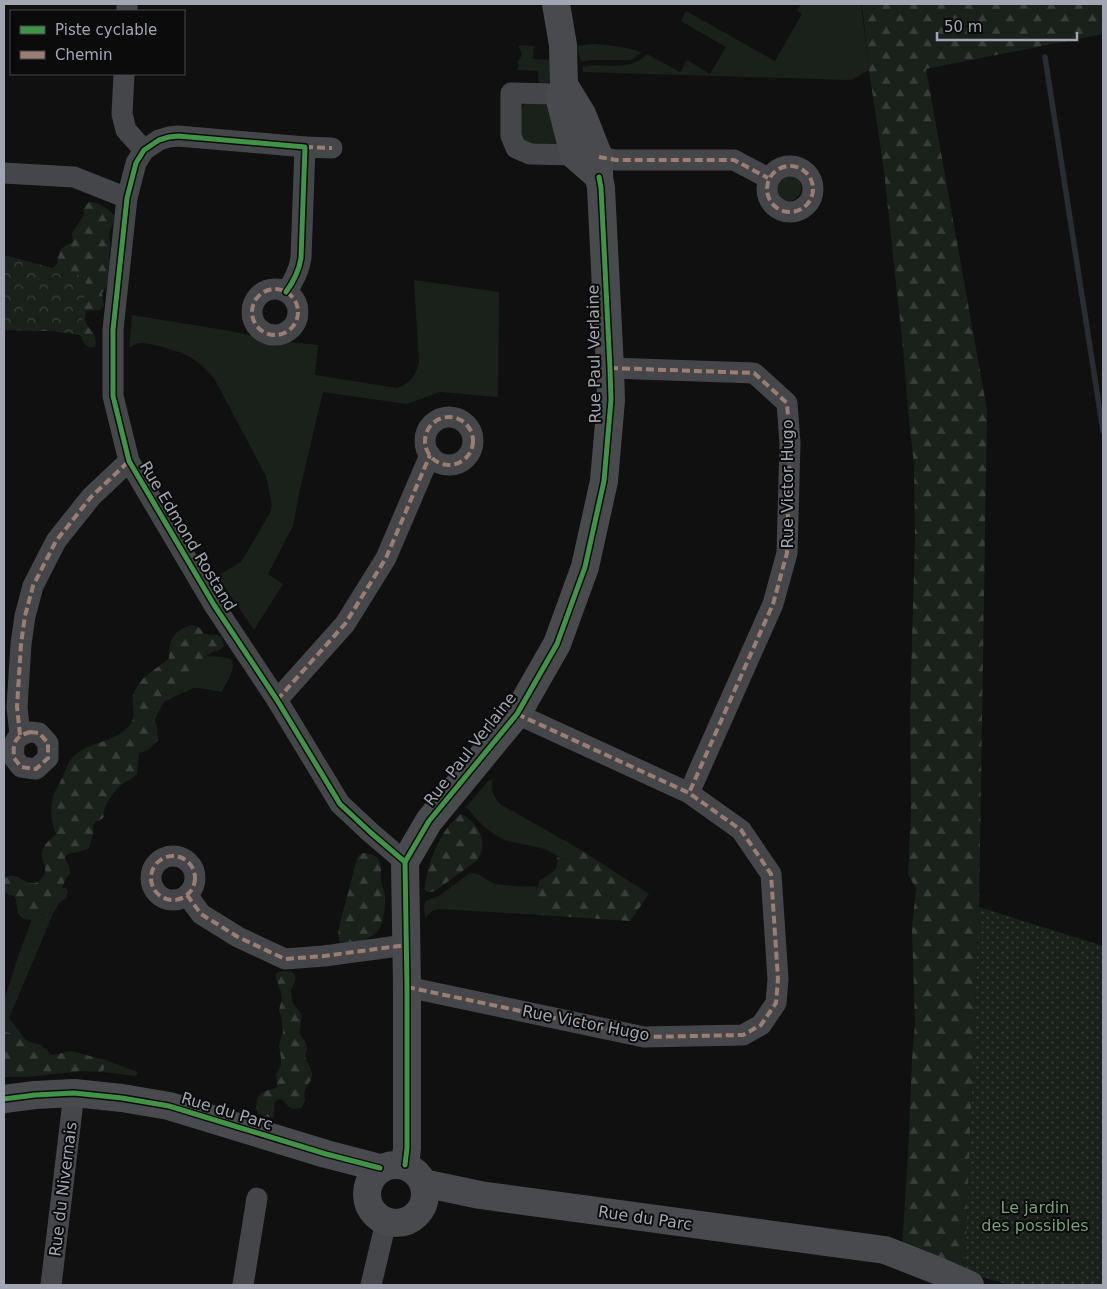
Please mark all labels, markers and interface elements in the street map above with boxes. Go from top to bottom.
legend [10,10,185,75]
scale bar [937,10,1077,42]
text: 50 m [944,18,982,36]
text: Piste cyclable [55,21,157,39]
text: Chemin [55,46,113,64]
street label: Rue Paul Verlaine [583,285,605,423]
street label: Rue Victor Hugo [778,419,797,549]
street label: Rue Edmond Rostand [136,458,240,614]
street label: Rue Paul Verlaine [420,689,520,809]
street label: Rue Victor Hugo [521,1001,651,1045]
street label: Rue du Parc [179,1088,275,1134]
street label: Rue du Nivernais [45,1121,81,1257]
park label: Le jardin des possibles [981,1198,1089,1235]
street label: Rue du Parc [597,1202,693,1234]

